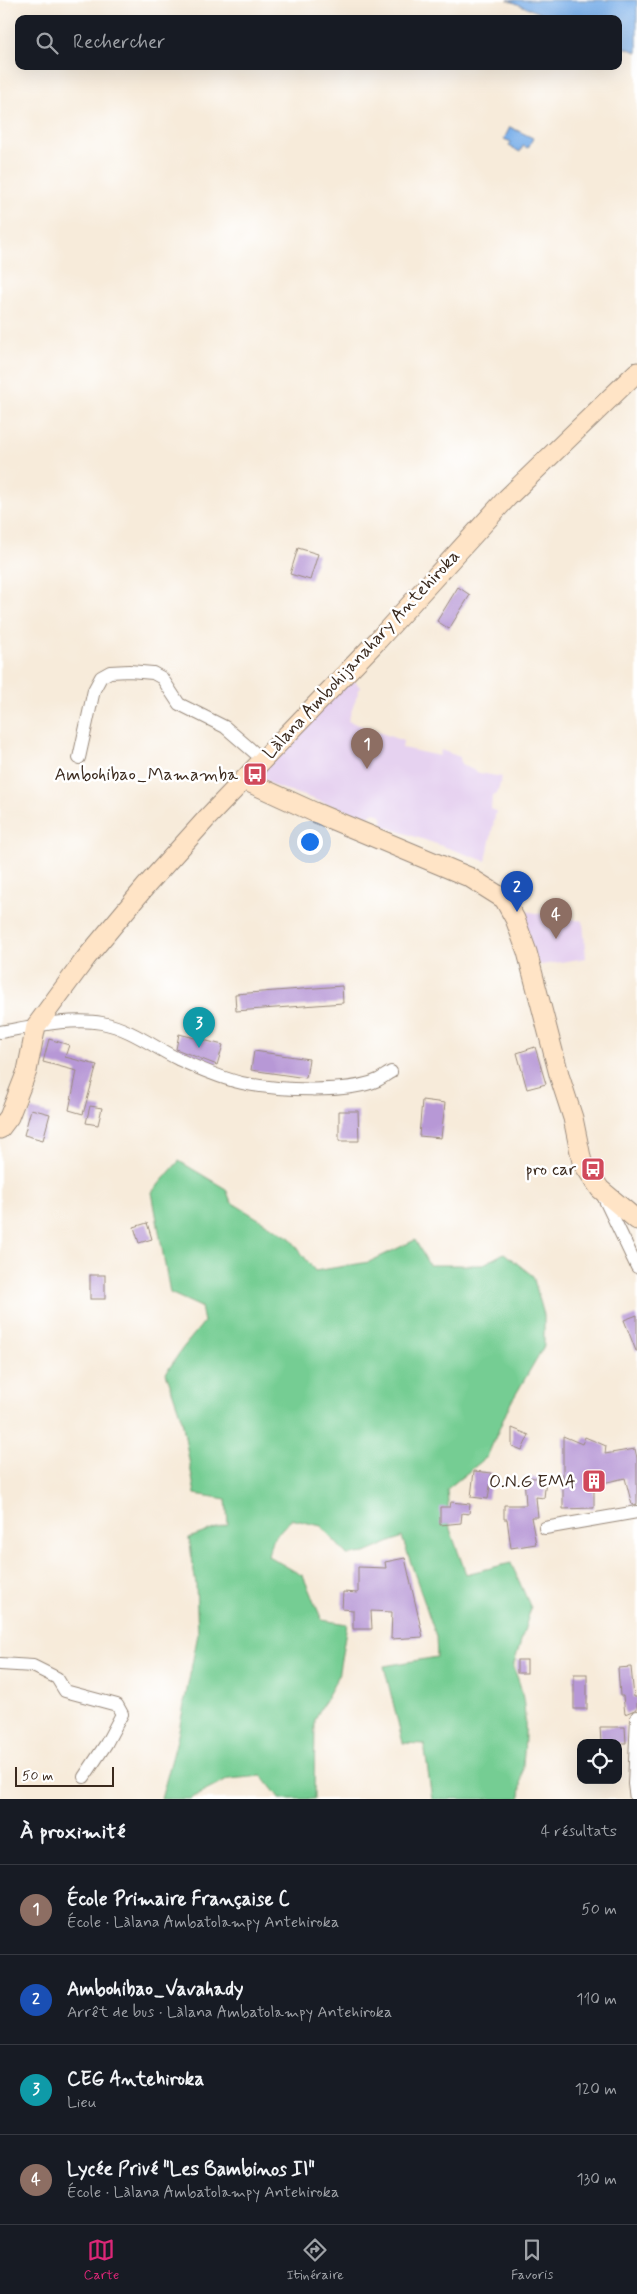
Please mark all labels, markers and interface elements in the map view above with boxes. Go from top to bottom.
search box [15,15,622,70]
icon: search [33,29,61,57]
text: Rechercher [73,30,165,55]
street label: Làlana Ambohijanahary Antehiroka [258,545,465,765]
pin: 1 [351,728,383,769]
bus stop icon: Ambohibao_Mamamba [242,761,268,787]
place label: Ambohibao_Mamamba [55,763,238,787]
your location [297,829,323,855]
pin: 2 [501,871,533,912]
pin: 4 [540,898,572,939]
pin: 3 [183,1007,215,1048]
bus stop icon: pro car [580,1156,606,1182]
place label: pro car [525,1158,577,1182]
building icon: O.N.G EMA [581,1468,607,1494]
place label: O.N.G EMA [489,1470,576,1494]
map controls [577,1739,622,1784]
button: locate [577,1739,622,1784]
scale bar [15,1764,114,1787]
text: 50 m [22,1767,53,1785]
text: À proximité [20,1818,126,1846]
text: 4 résultats [541,1821,617,1842]
text: École Primaire Française C [67,1887,290,1912]
text: 1 [32,1899,40,1920]
text: 50 m [581,1899,617,1920]
text: École · Làlana Ambatolampy Antehiroka [67,1912,339,1933]
text: Ambohibao_Vavahady [67,1977,244,2002]
text: 2 [32,1989,40,2010]
text: 110 m [576,1989,617,2010]
text: Arrêt de bus · Làlana Ambatolampy Antehiroka [67,2002,392,2023]
text: CEG Antehiroka [67,2067,204,2092]
text: 3 [32,2079,40,2100]
text: 120 m [575,2079,617,2100]
text: Lieu [67,2092,97,2113]
text: Lycée Privé "Les Bambinos II" [67,2157,315,2182]
text: 4 [31,2169,41,2190]
text: 130 m [576,2169,617,2190]
text: École · Làlana Ambatolampy Antehiroka [67,2182,339,2203]
tab: Carte [84,2236,119,2284]
tab: Itinéraire [286,2236,344,2284]
tab: Favoris [511,2236,553,2284]

